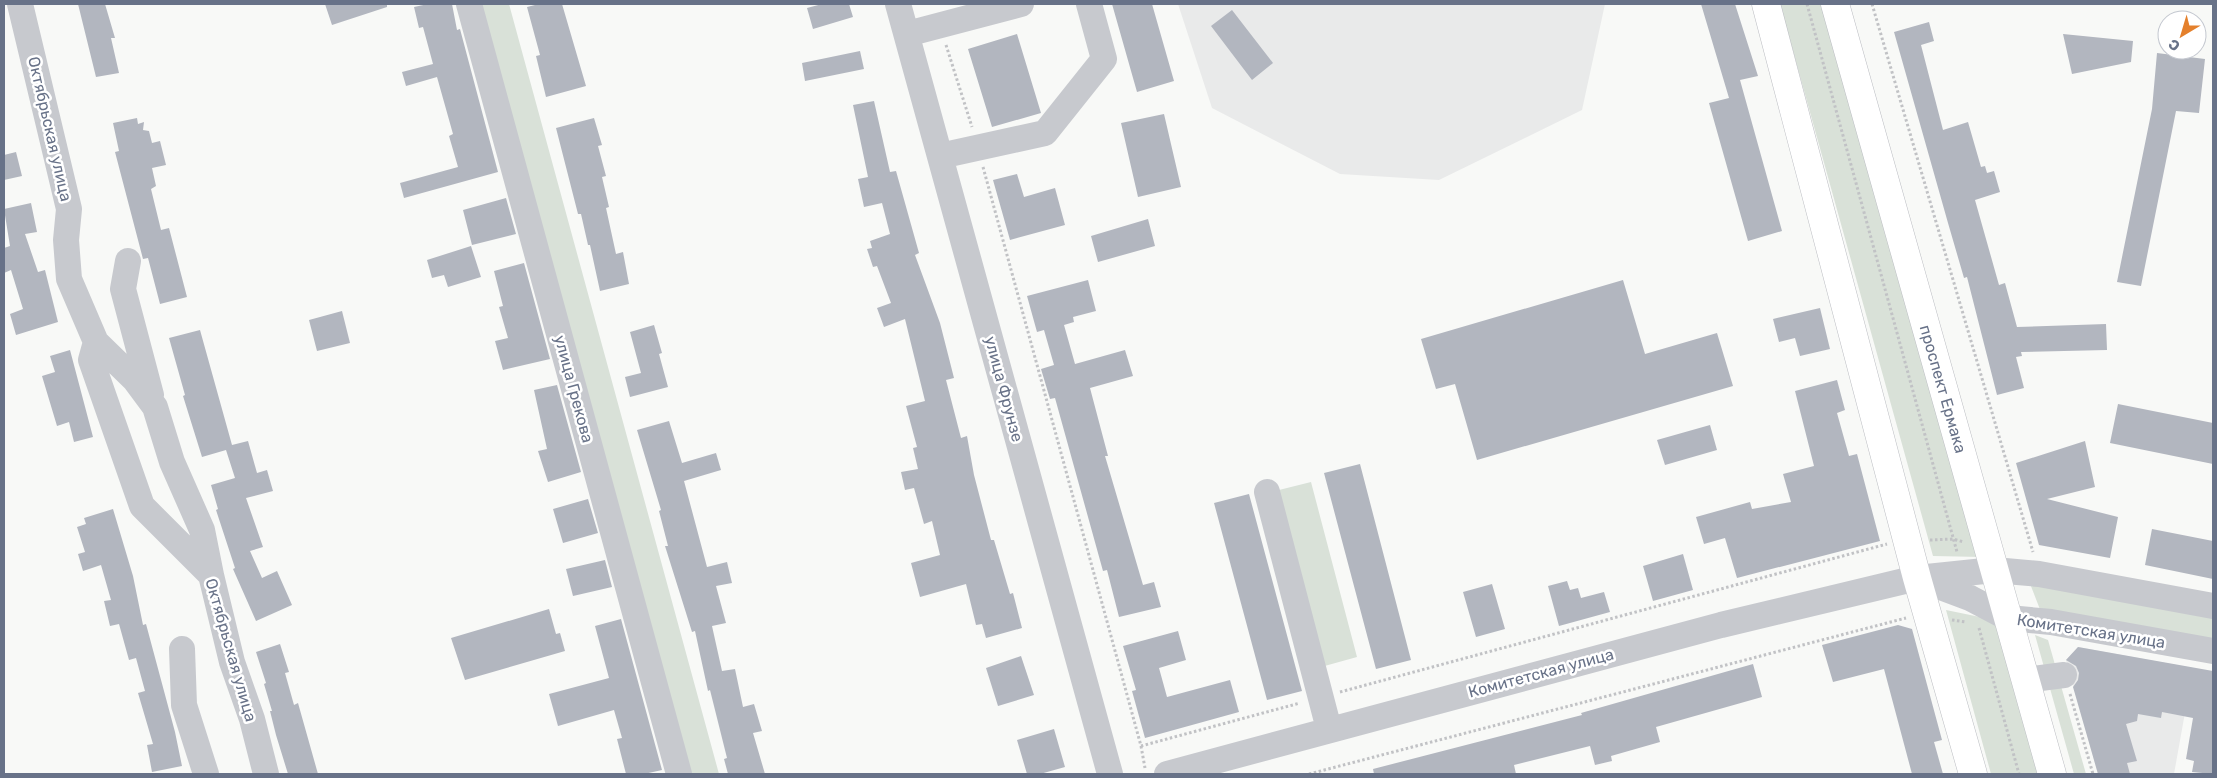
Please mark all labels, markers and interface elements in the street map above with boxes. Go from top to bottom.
north arrow [2157,10,2207,60]
text: С [2165,35,2183,55]
street label: Октябрьская улица [24,55,76,203]
street label: проспект Ермака [1916,323,1970,455]
street label: улица Грекова [551,333,597,445]
street label: улица Фрунзе [981,334,1027,444]
street label: Октябрьская улица [201,576,261,724]
street label: Комитетская улица [2016,610,2166,652]
street label: Комитетская улица [1466,644,1616,702]

